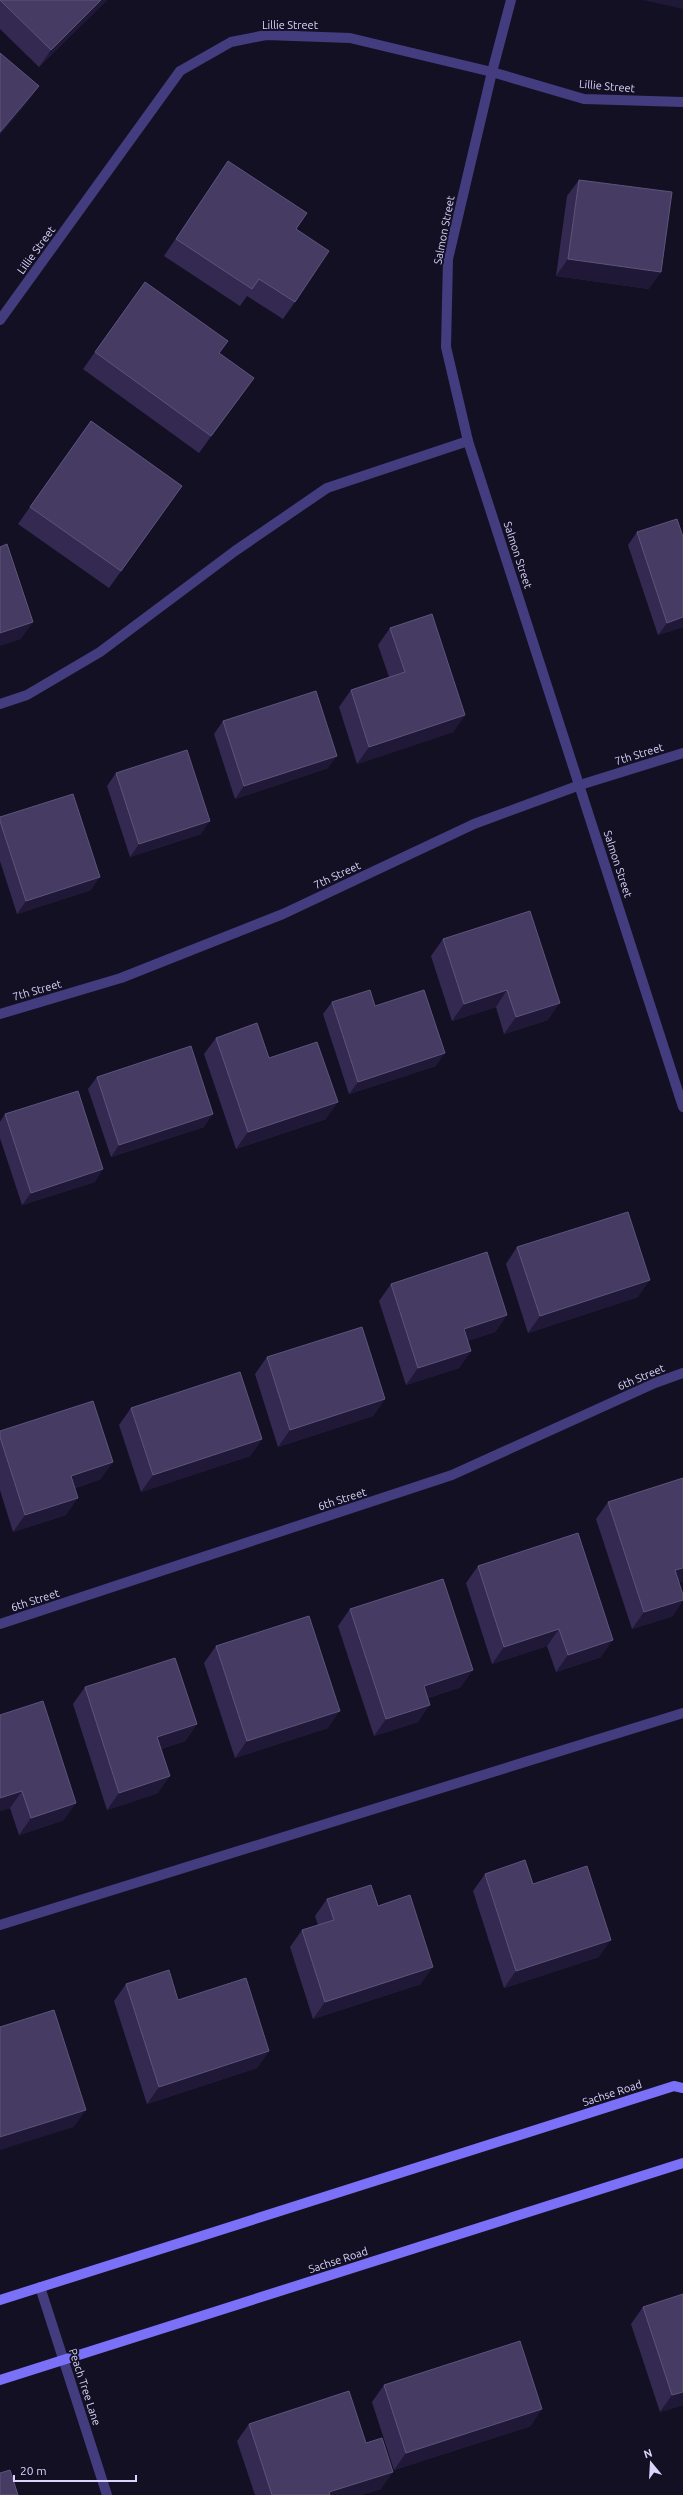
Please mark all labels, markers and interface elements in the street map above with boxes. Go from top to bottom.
street label: Lillie Street [262,19,319,31]
street label: Lillie Street [579,78,636,94]
street label: Salmon Street [431,194,457,265]
street label: Lillie Street [15,223,58,276]
street label: Salmon Street [502,520,535,591]
street label: 7th Street [613,741,665,767]
street label: Salmon Street [602,829,635,900]
street label: 7th Street [312,859,363,891]
street label: 7th Street [11,977,63,1003]
street label: 6th Street [616,1361,667,1392]
street label: 6th Street [316,1485,368,1512]
street label: 6th Street [9,1586,61,1613]
street label: Sachse Road [581,2078,643,2108]
street label: Sachse Road [307,2245,369,2275]
street label: Peach Tree Lane [67,2347,103,2427]
north arrow [631,2443,671,2483]
text: N [642,2447,654,2460]
scale bar [14,2457,136,2483]
text: 20 m [20,2464,47,2477]

